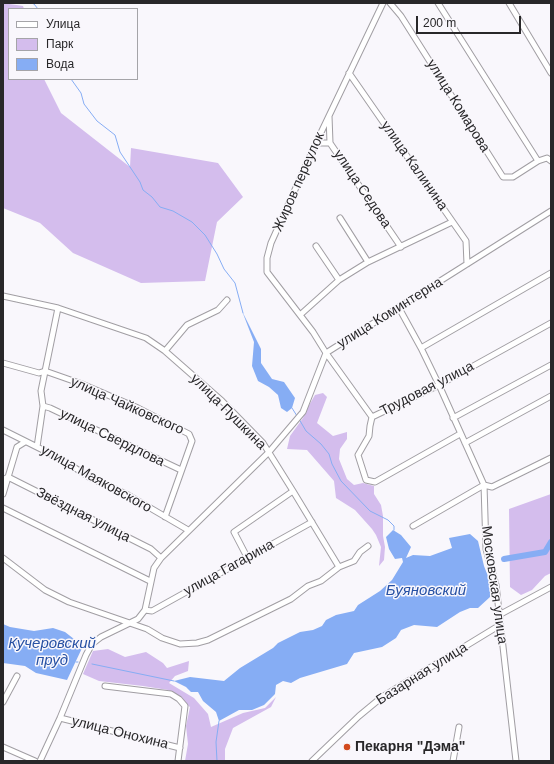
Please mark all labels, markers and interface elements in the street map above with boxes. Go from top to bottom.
legend [8,8,138,80]
scale bar [418,8,523,34]
text: 200 m [423,16,456,30]
text: Улица [46,17,80,31]
text: Парк [46,37,73,51]
street label: улица Комарова [423,56,493,156]
text: Вода [46,57,74,71]
street label: улица Калинина [377,118,451,214]
street label: Жиров переулок [269,130,329,234]
street label: улица Седова [330,147,394,231]
street label: улица Коминтерна [334,274,446,352]
street label: Трудовая улица [377,358,477,420]
street label: улица Пушкина [187,371,269,453]
street label: улица Чайковского [68,373,186,439]
street label: улица Свердлова [57,405,167,471]
street label: улица Маяковского [37,441,155,517]
street label: Звёздная улица [33,484,133,546]
street label: Московская улица [477,525,511,645]
street label: улица Гагарина [181,536,277,600]
water label: Буяновский [386,582,466,600]
water label: Кучеровский пруд [8,635,96,670]
street label: Базарная улица [373,639,471,709]
street label: улица Онохина [70,713,170,753]
place label: Пекарня "Дэма" [355,739,465,755]
marker: Пекарня "Дэма" [342,742,352,752]

